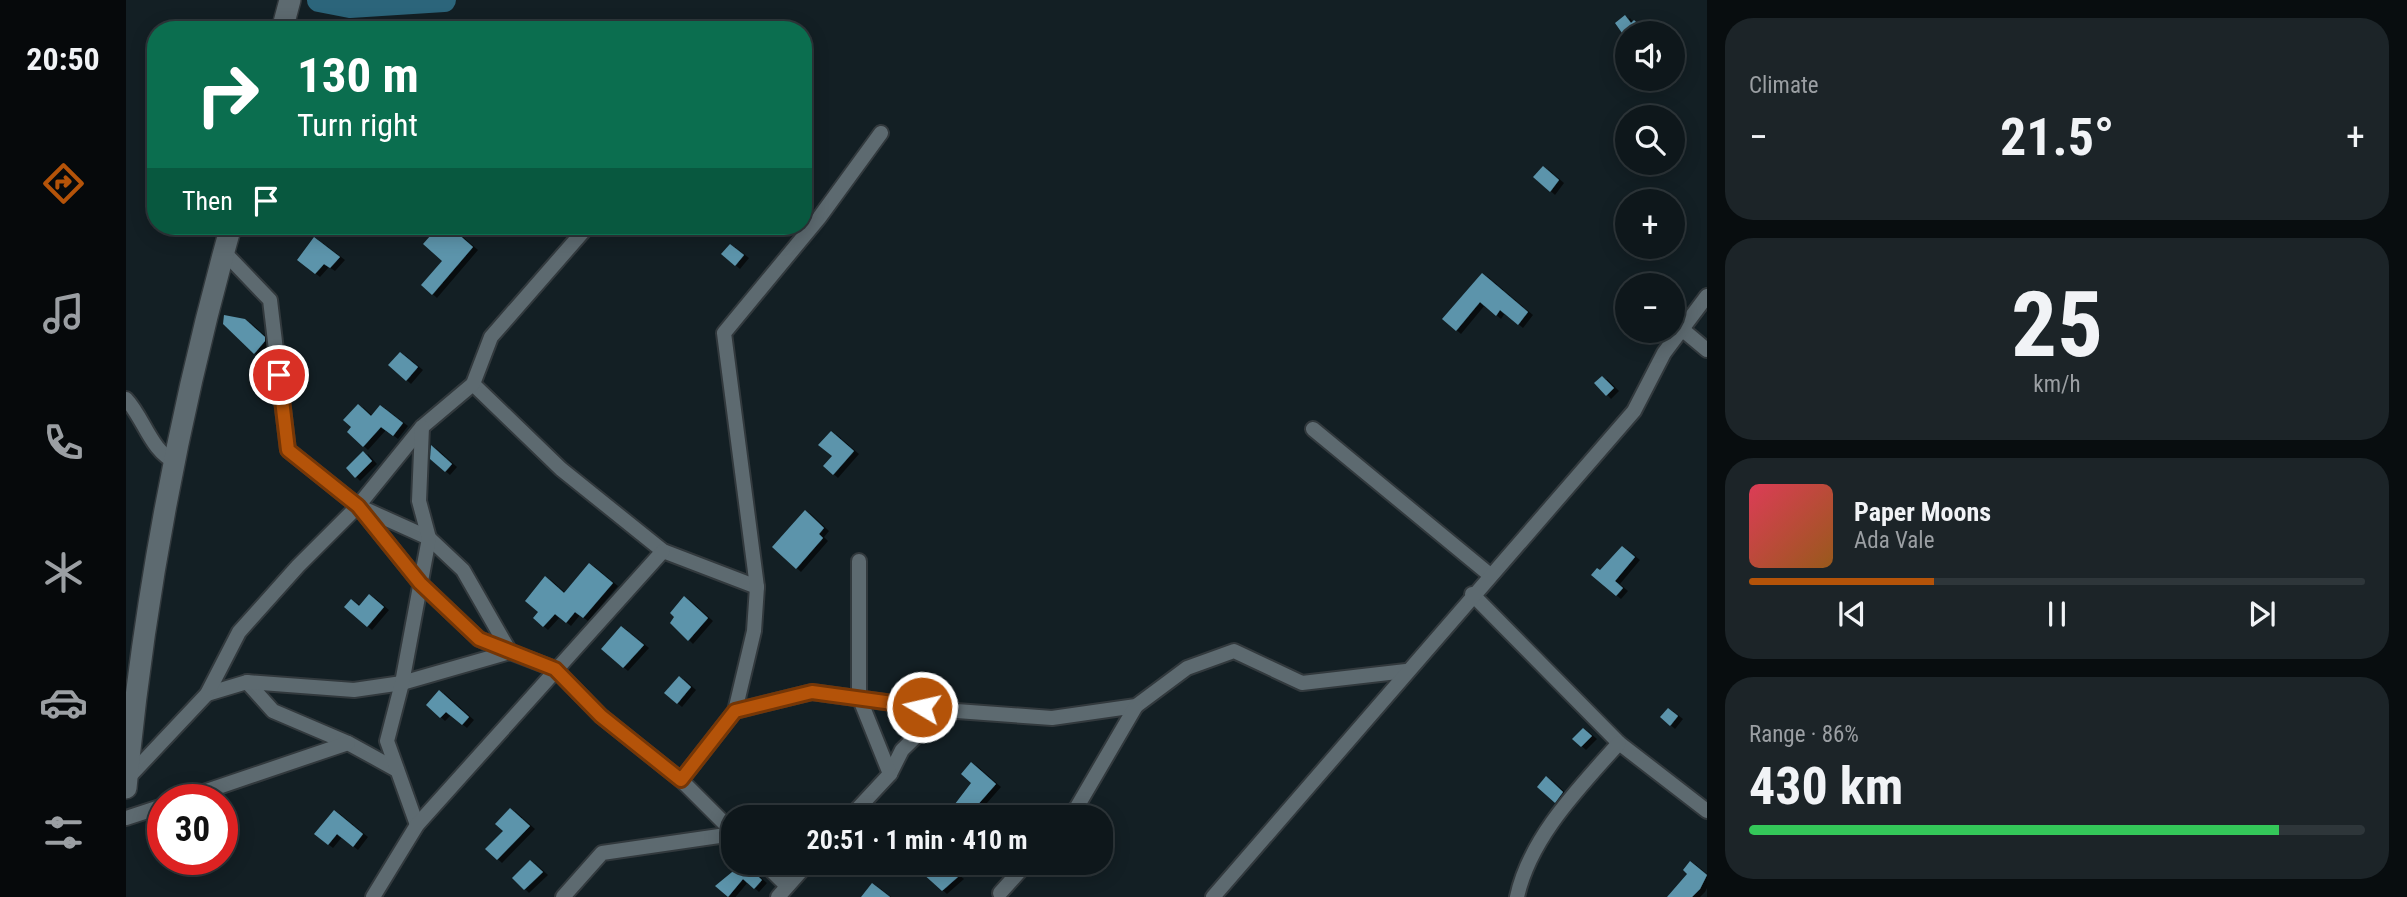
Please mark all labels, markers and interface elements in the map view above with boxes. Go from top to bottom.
map controls [1615,21,1685,343]
button: sound [1615,21,1685,91]
text: 20:50 [26,40,100,78]
text: 130 m [297,47,419,104]
icon: right [182,49,273,140]
text: Climate [1749,72,1819,99]
button: search [1615,105,1685,175]
text: Turn right [297,106,418,144]
text: 21.5° [2000,107,2114,168]
text: − [1749,115,1768,159]
text: + [2346,115,2365,159]
icon: directions [39,159,88,208]
icon: arrive [247,182,285,220]
text: Then [182,186,233,216]
button: + [1615,189,1685,259]
text: 25 [2011,272,2103,378]
button: − [1615,273,1685,343]
icon: music [39,289,88,338]
pin [249,345,309,405]
icon: arrive [260,356,298,394]
text: km/h [2033,371,2081,398]
icon: phone [39,418,88,467]
text: Paper Moons [1854,497,1991,527]
text: Ada Vale [1854,527,1934,554]
icon: climate [39,548,88,597]
icon: previous [1833,595,1871,633]
icon: pause [2038,595,2076,633]
icon: next [2243,595,2281,633]
position arrow [885,670,959,744]
icon: car [39,678,88,727]
text: Range · 86% [1749,721,1859,748]
text: 430 km [1749,756,1903,817]
speed limit sign: 30 [147,784,238,875]
icon: filters [39,808,88,857]
text: 20:51 · 1 min · 410 m [807,825,1027,855]

